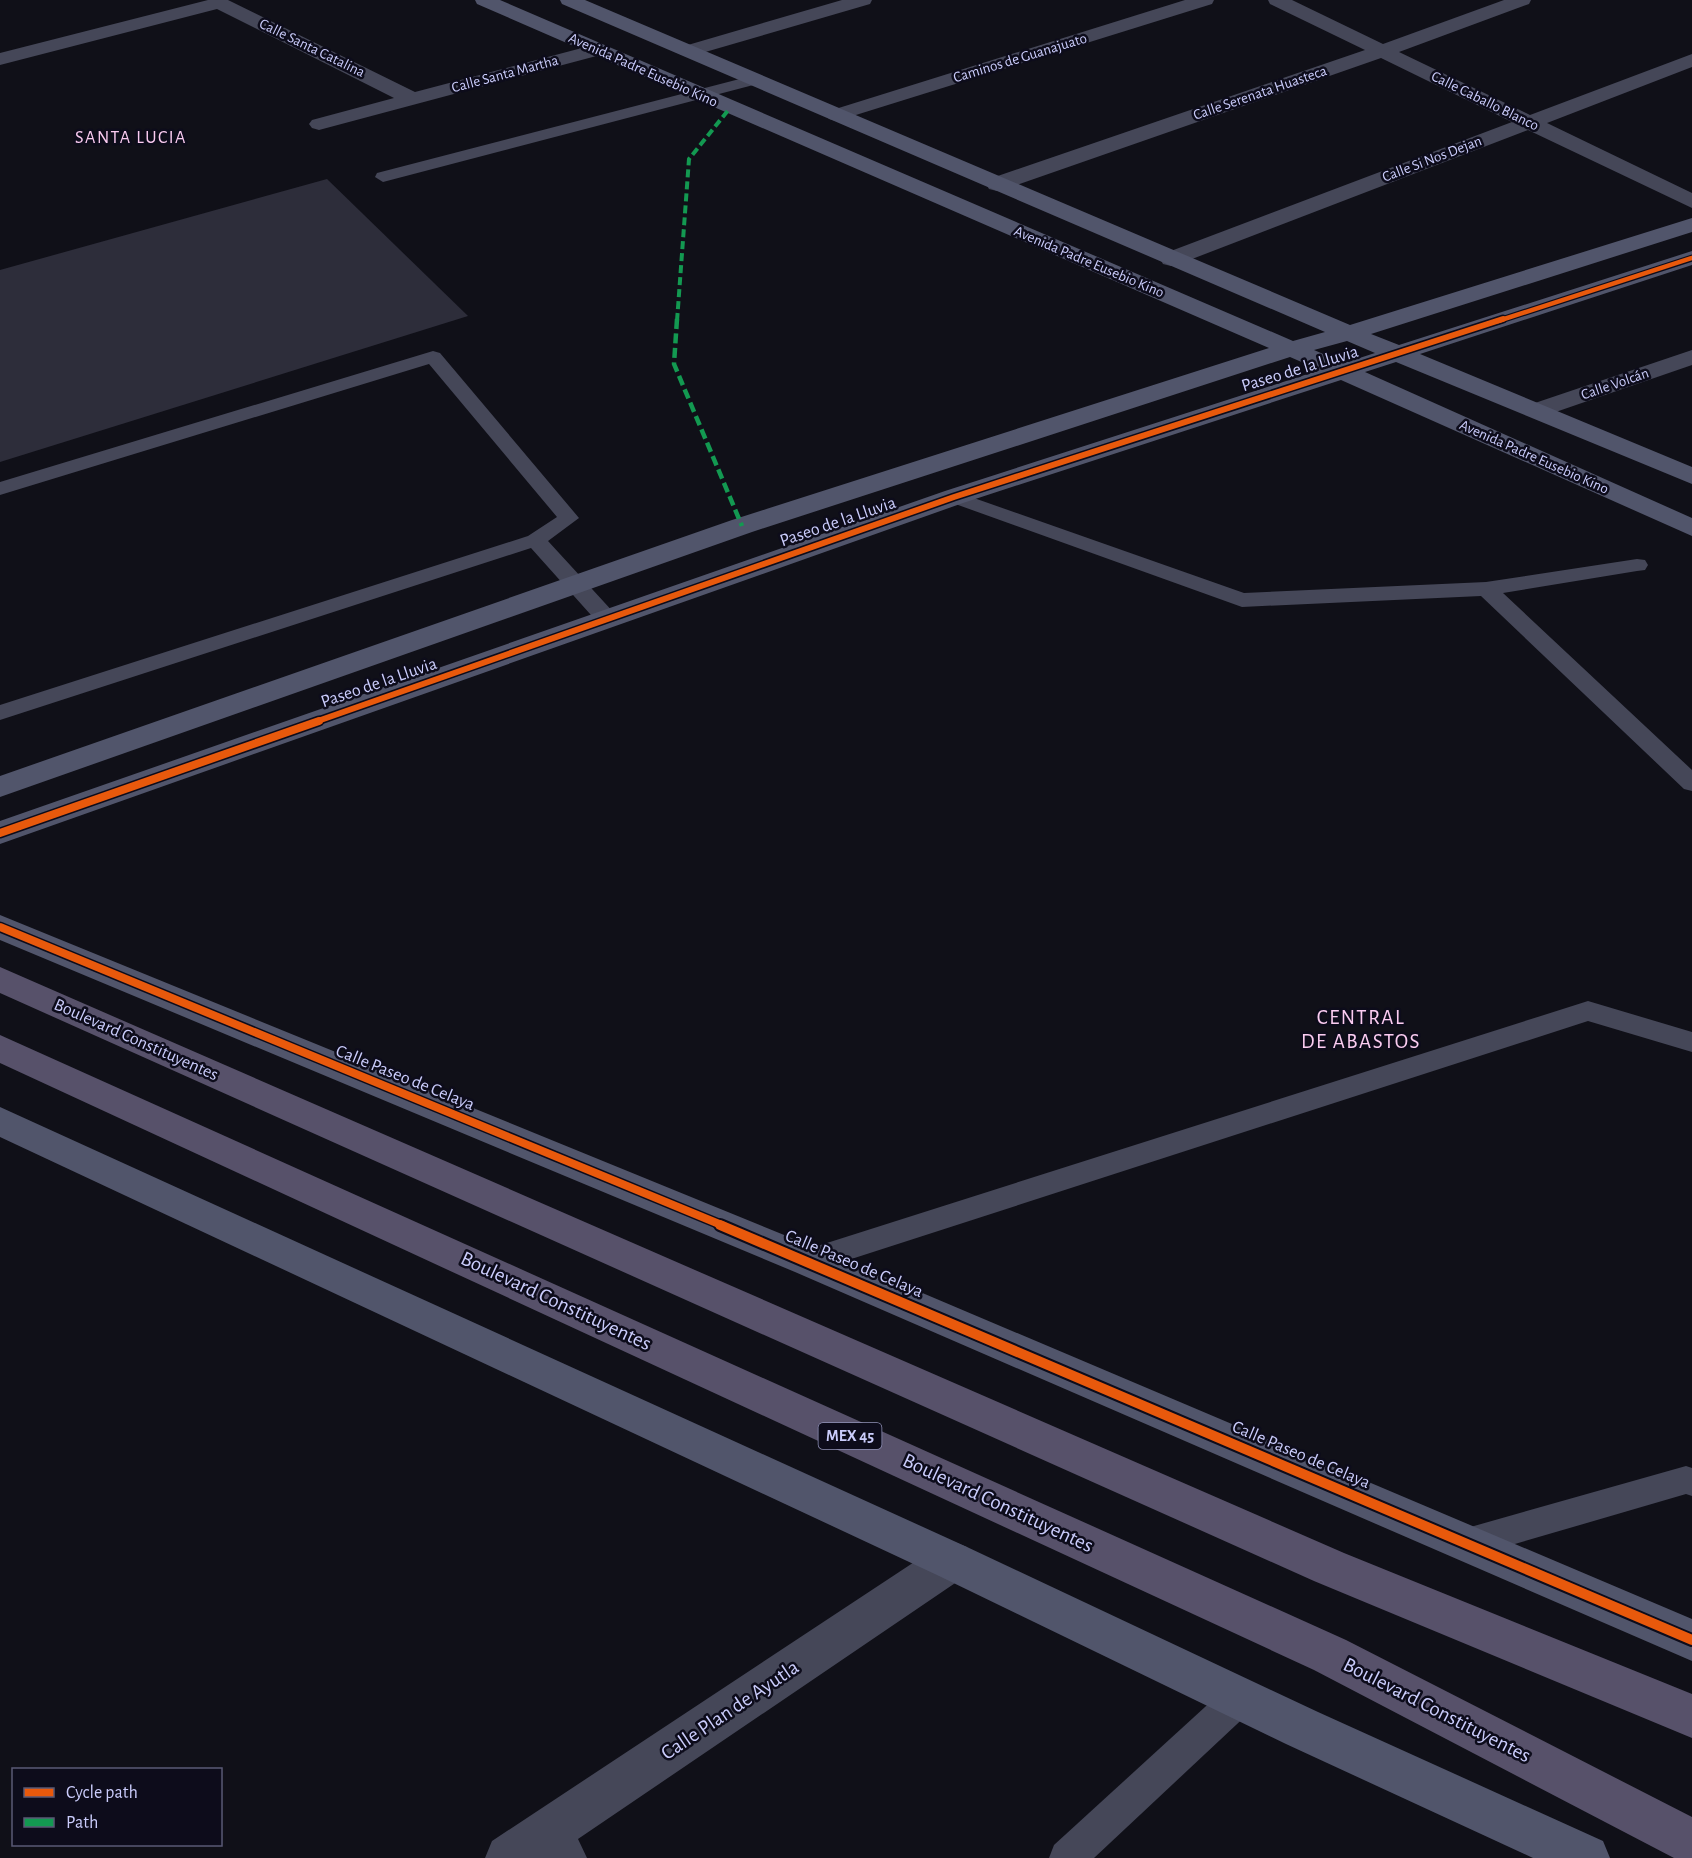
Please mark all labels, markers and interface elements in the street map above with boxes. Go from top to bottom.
street label: Calle Santa Catalina [257,16,367,80]
street label: Avenida Padre Eusebio Kino [566,30,720,110]
street label: Caminos de Guanajuato [951,31,1089,85]
street label: Calle Santa Martha [450,53,560,95]
street label: Calle Serenata Huasteca [1191,63,1329,123]
street label: Calle Caballo Blanco [1429,68,1541,134]
district label: SANTA LUCIA [75,129,187,147]
street label: Calle Si Nos Dejan [1380,133,1484,185]
street label: Avenida Padre Eusebio Kino [1012,224,1166,300]
street label: Paseo de la Lluvia [1239,343,1361,395]
street label: Calle Volcán [1579,365,1651,403]
street label: Avenida Padre Eusebio Kino [1457,417,1611,497]
street label: Paseo de la Lluvia [778,494,898,550]
street label: Paseo de la Lluvia [319,655,439,711]
street label: Boulevard Constituyentes [51,996,221,1084]
district label: CENTRAL DE ABASTOS [1301,1007,1421,1052]
street label: Calle Paseo de Celaya [333,1042,477,1114]
street label: Calle Paseo de Celaya [782,1227,926,1301]
street label: Boulevard Constituyentes [458,1248,654,1354]
street label: Calle Paseo de Celaya [1229,1418,1373,1492]
road number: MEX 45 [818,1423,882,1449]
street label: Boulevard Constituyentes [900,1450,1096,1556]
street label: Boulevard Constituyentes [1340,1654,1534,1766]
street label: Calle Plan de Ayutla [657,1656,803,1764]
legend [12,1768,222,1846]
text: Cycle path [66,1784,138,1802]
text: Path [66,1814,98,1832]

